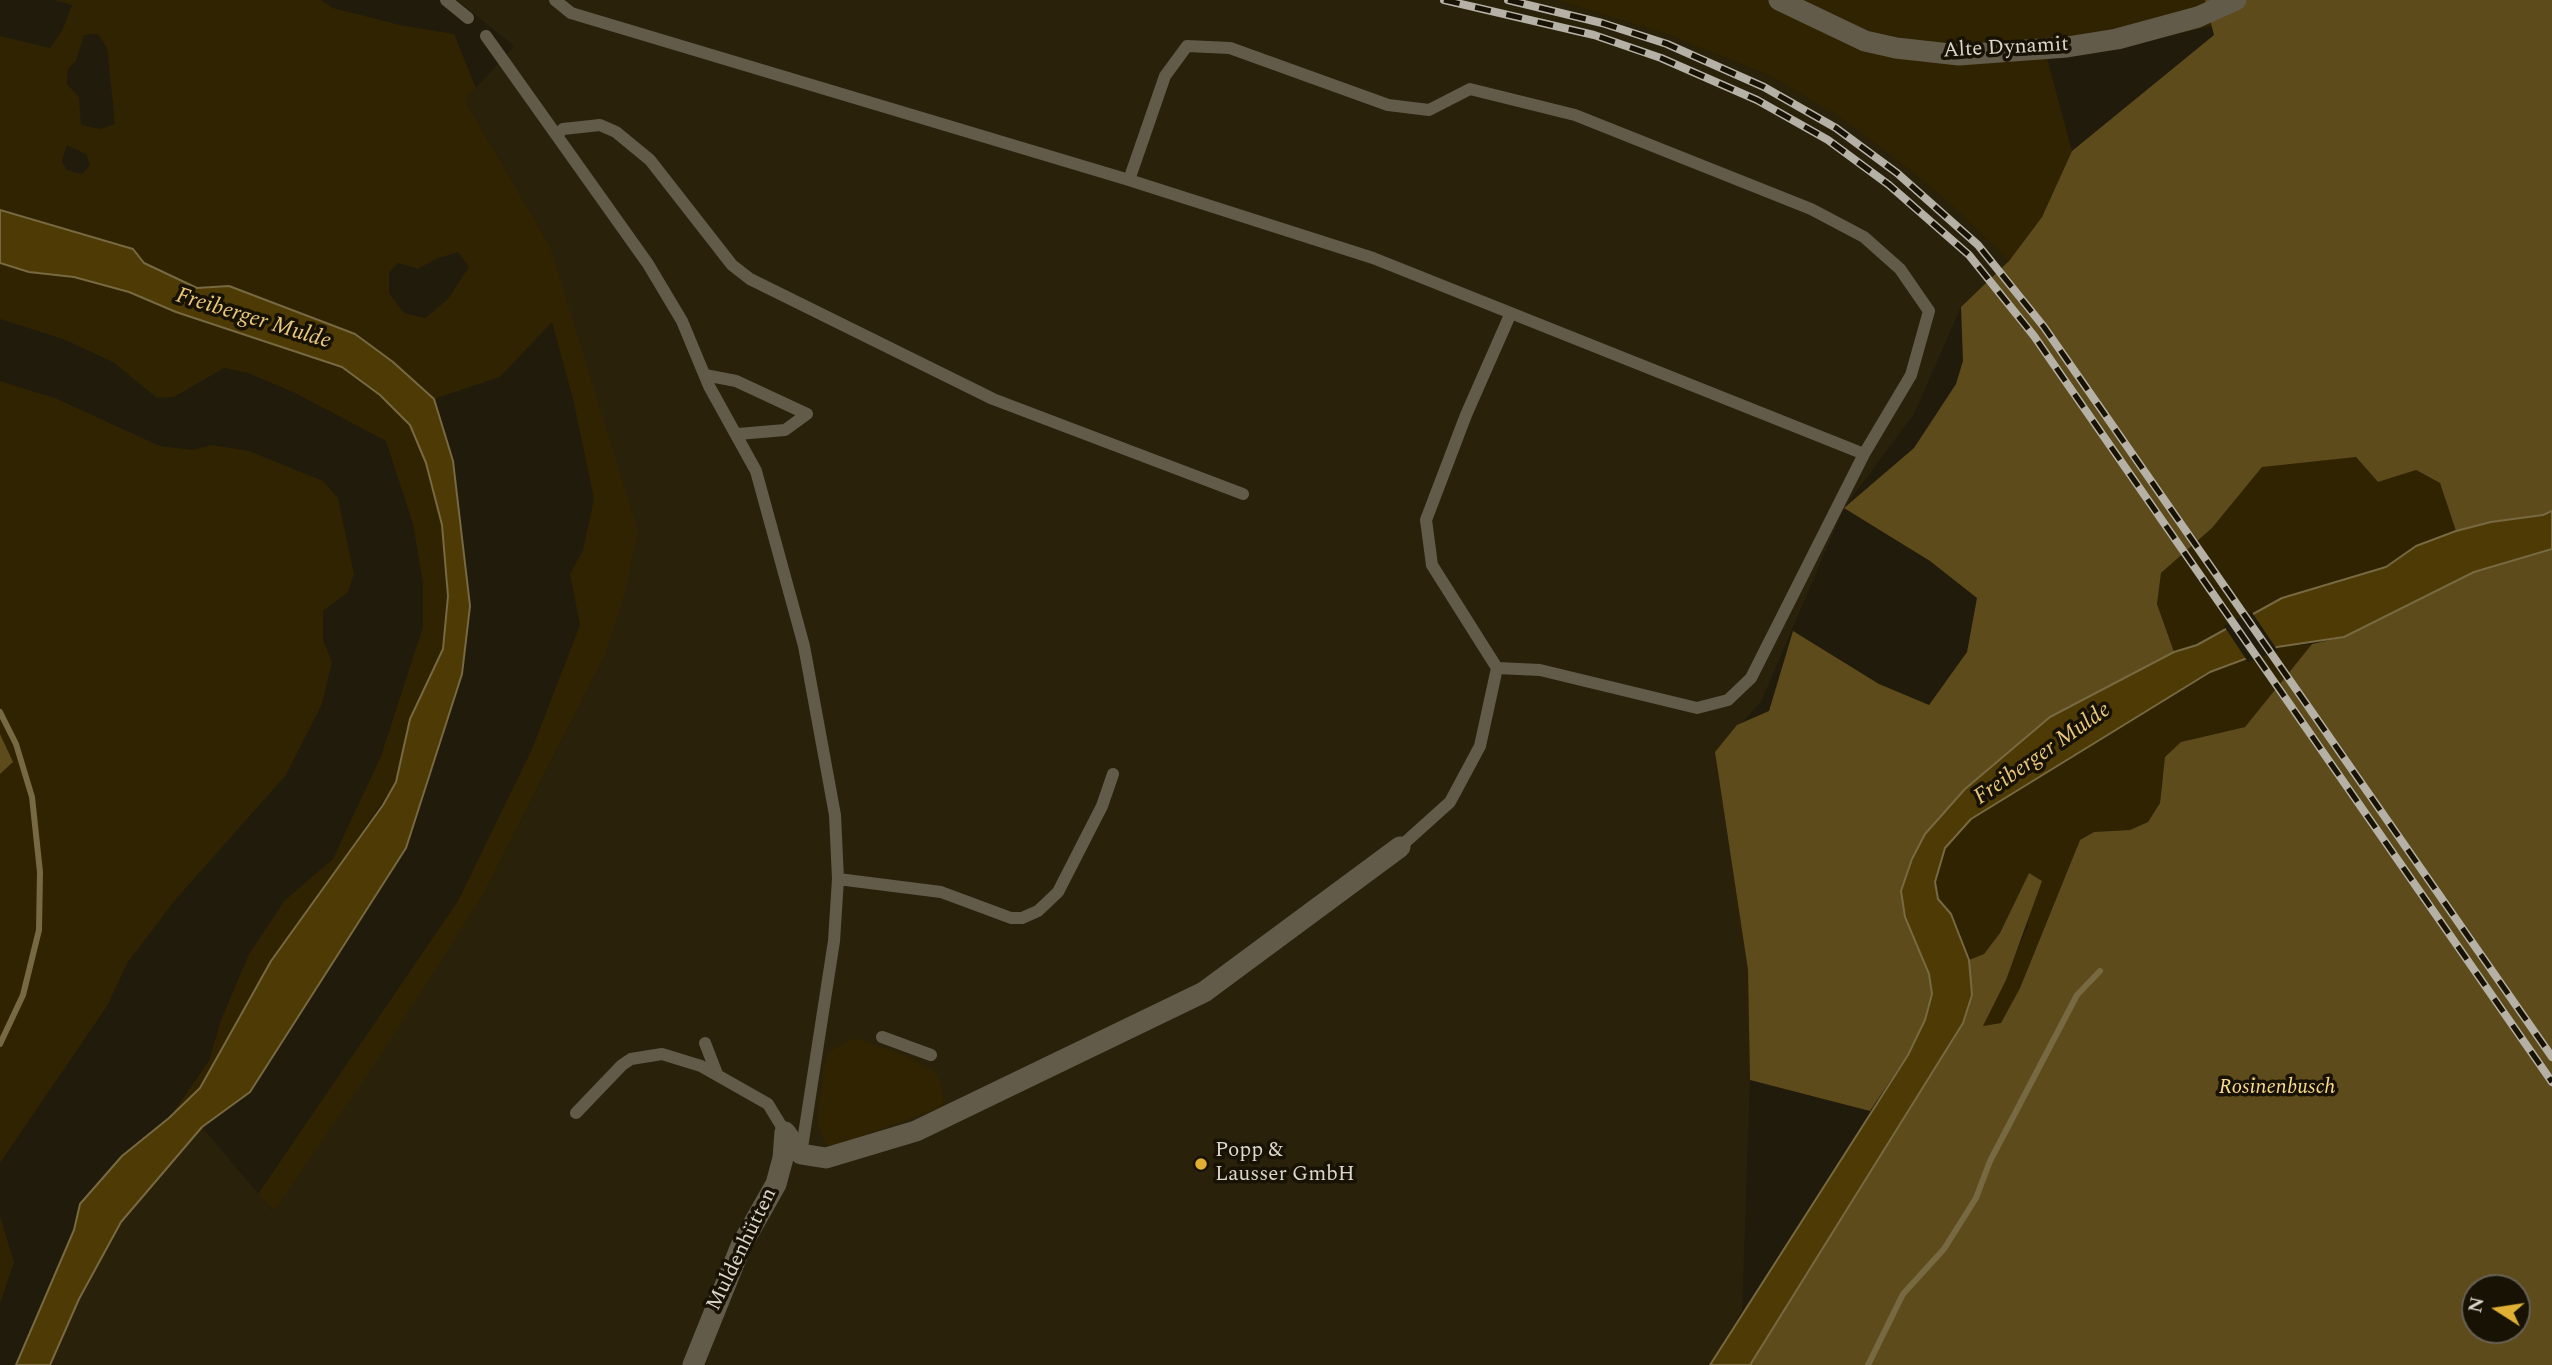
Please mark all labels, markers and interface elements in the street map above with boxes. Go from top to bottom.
street label: Alte Dynamit [1943,33,2069,65]
water label: Freiberger Mulde [172,283,334,357]
water label: Freiberger Mulde [1969,698,2117,812]
park label: Rosinenbusch [2219,1076,2335,1102]
place label: Popp & Lausser GmbH [1215,1139,1355,1189]
marker: Popp & Lausser GmbH [1193,1156,1209,1172]
street label: Muldenhütten [702,1184,784,1316]
north arrow [2461,1274,2531,1344]
text: N [2461,1294,2493,1316]

